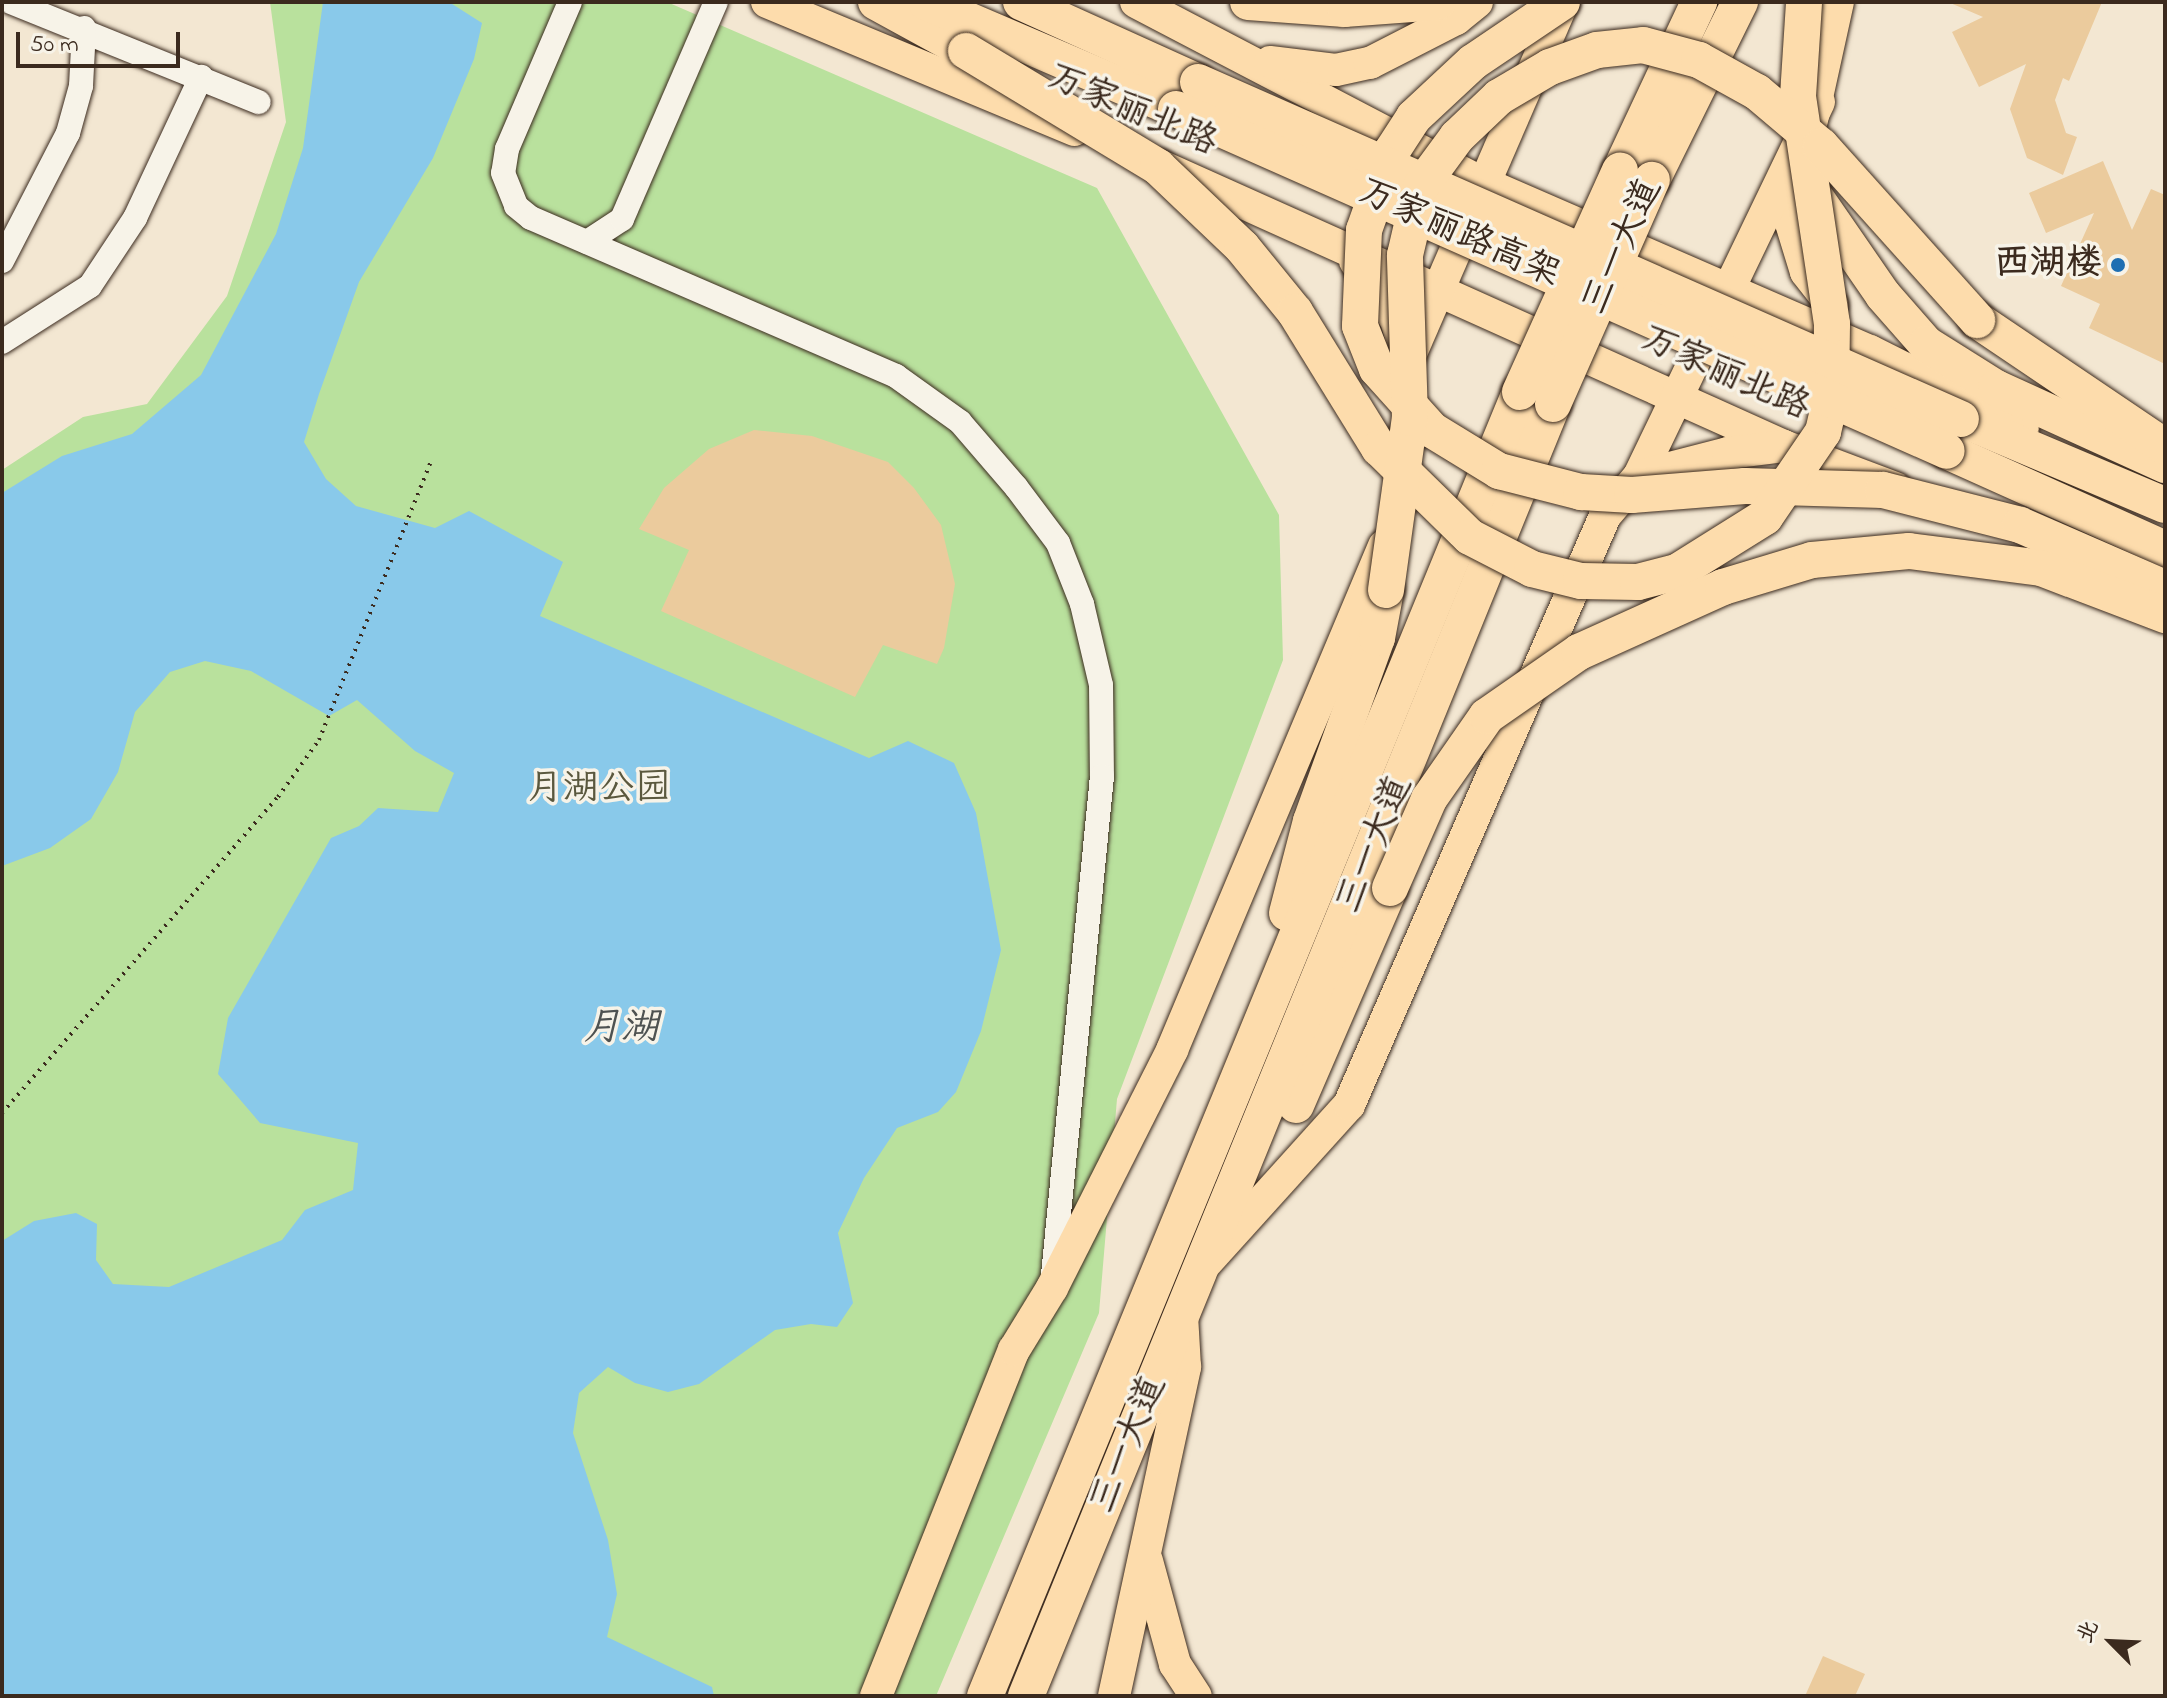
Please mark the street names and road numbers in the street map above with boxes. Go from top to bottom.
street label: 万家丽北路 [1041,56,1223,166]
street label: 万家丽路高架 [1352,170,1566,298]
street label: 三一大道 [1574,172,1672,322]
street label: 万家丽北路 [1634,318,1816,430]
street label: 三一大道 [1328,770,1422,920]
street label: 三一大道 [1082,1370,1176,1520]

